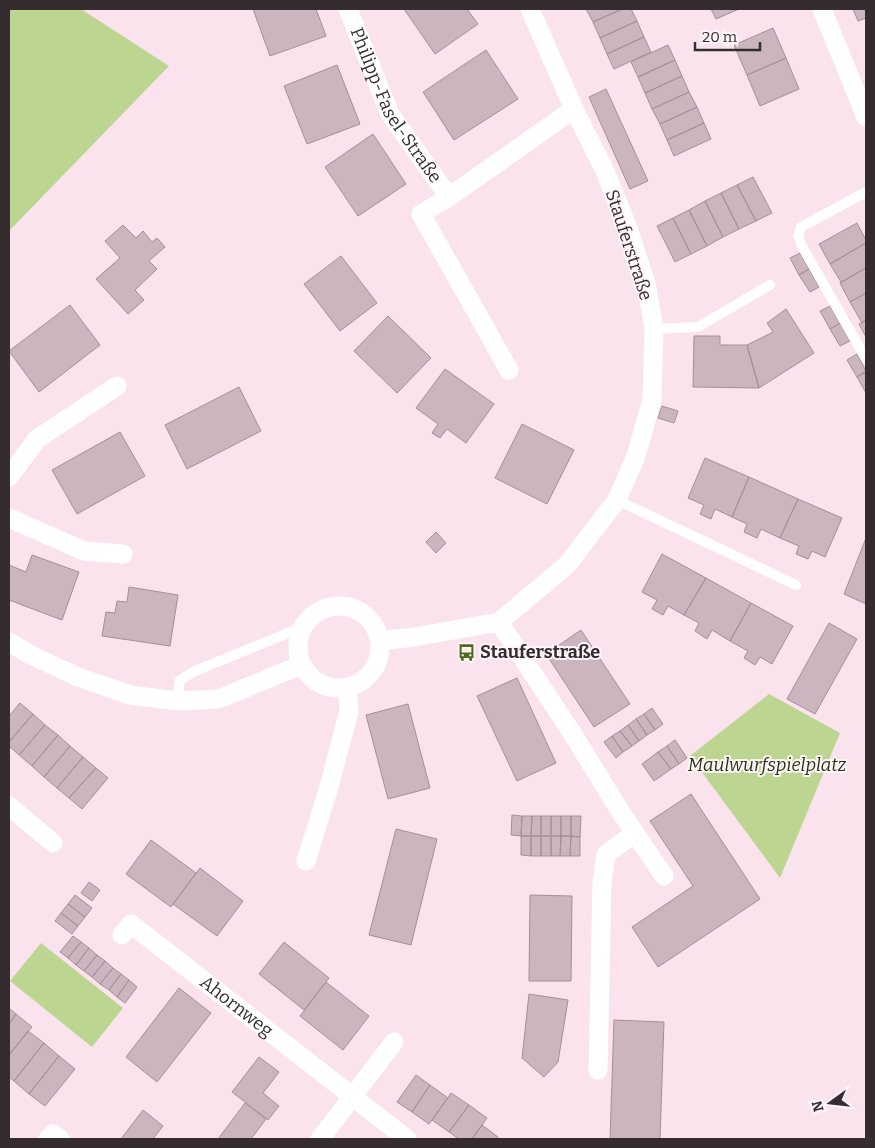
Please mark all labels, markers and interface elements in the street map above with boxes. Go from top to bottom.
scale bar [695,20,760,52]
street label: Philipp-Fasel-Straße [346,24,447,187]
text: 20 m [702,28,738,46]
street label: Stauferstraße [601,187,657,303]
place label: Stauferstraße [480,641,600,663]
bus stop icon: Stauferstraße [456,642,476,662]
park label: Maulwurfspielplatz [688,754,847,776]
street label: Ahornweg [196,971,278,1042]
north arrow [805,1078,855,1128]
text: N [808,1099,828,1114]

